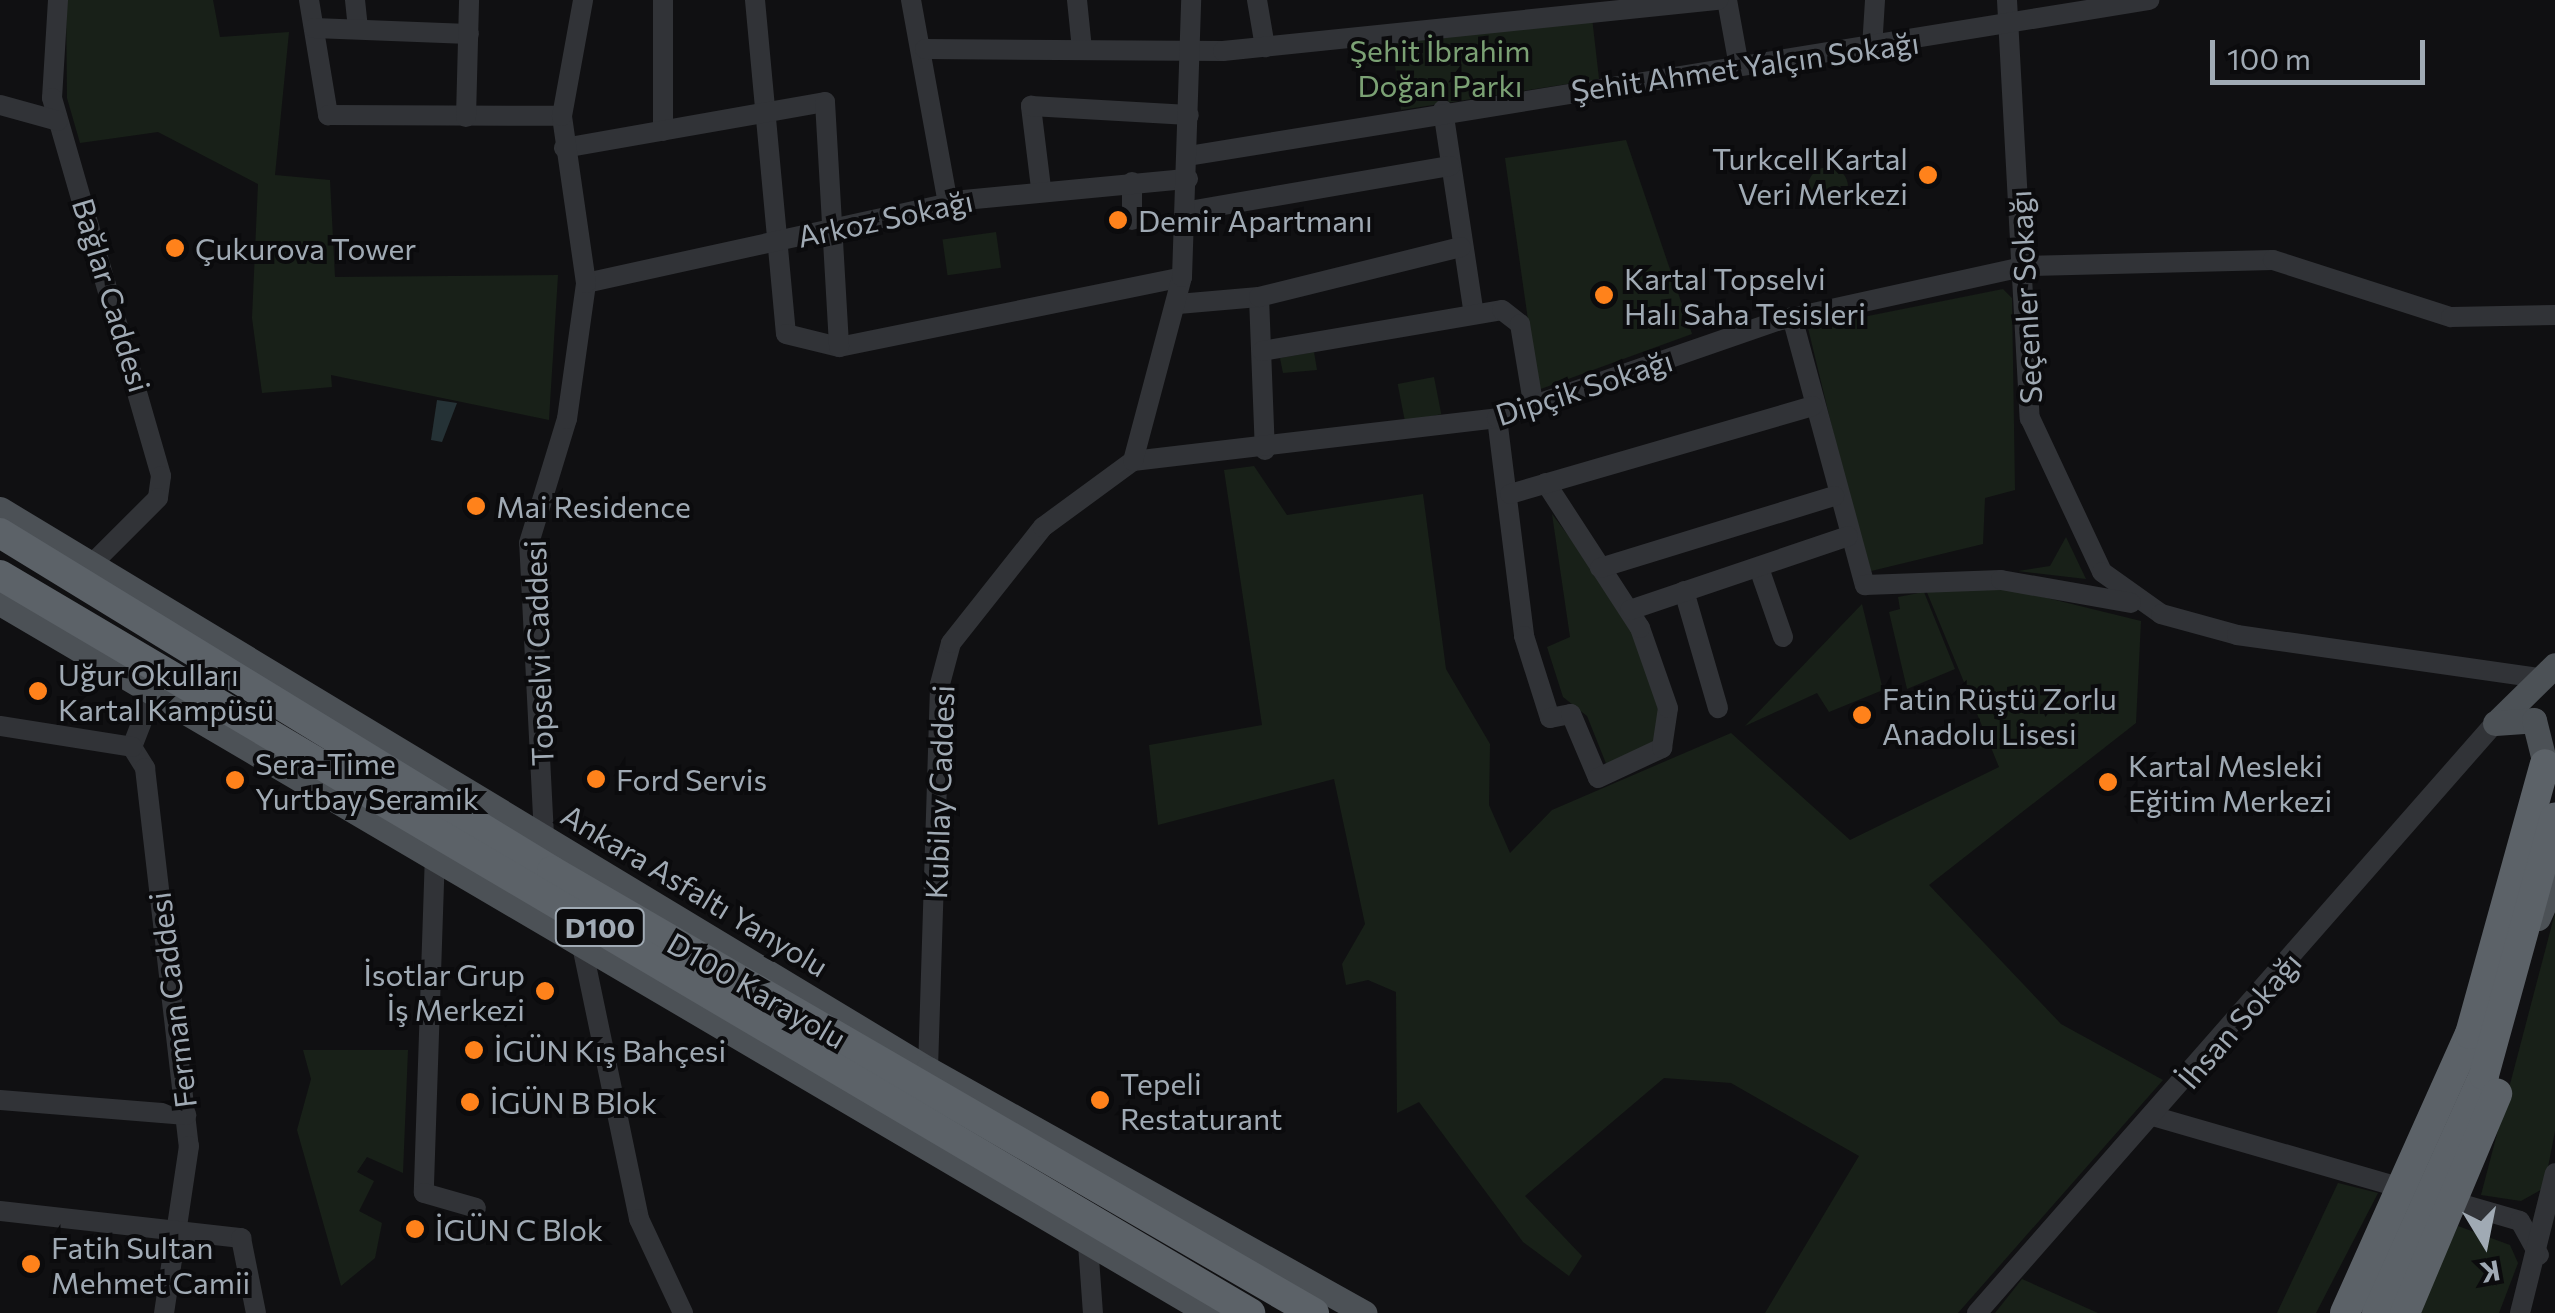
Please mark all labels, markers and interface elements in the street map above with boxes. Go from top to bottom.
scale bar [2215,20,2430,82]
street label: Şehit Ahmet Yalçın Sokağı [1569,24,1921,108]
park label: Şehit İbrahim Doğan Parkı [1350,32,1530,102]
text: 100 m [2227,39,2311,76]
place label: Turkcell Kartal Veri Merkezi [1712,140,1908,210]
marker: Turkcell Kartal Veri Merkezi [1917,164,1939,186]
street label: Arkoz Sokağı [794,182,976,254]
street label: Seçenler Sokağı [2001,189,2049,405]
street label: Bağlar Caddesi [65,194,159,396]
place label: Demir Apartmanı [1138,202,1373,238]
marker: Demir Apartmanı [1107,209,1129,231]
place label: Çukurova Tower [195,230,416,266]
marker: Çukurova Tower [164,237,186,259]
place label: Kartal Topselvi Halı Saha Tesisleri [1624,260,1866,330]
marker: Kartal Topselvi Halı Saha Tesisleri [1593,284,1615,306]
street label: Dipçik Sokağı [1491,342,1677,432]
place label: Mai Residence [496,488,691,524]
marker: Mai Residence [465,495,487,517]
street label: Topselvi Caddesi [516,539,560,767]
place label: Uğur Okulları Kartal Kampüsü [58,656,274,726]
marker: Uğur Okulları Kartal Kampüsü [27,680,49,702]
place label: Fatin Rüştü Zorlu Anadolu Lisesi [1882,680,2117,750]
street label: Kubilay Caddesi [917,684,961,900]
marker: Fatin Rüştü Zorlu Anadolu Lisesi [1851,704,1873,726]
place label: Sera-Time Yurtbay Seramik [255,745,479,816]
place label: Kartal Mesleki Eğitim Merkezi [2128,747,2332,818]
place label: Ford Servis [616,761,767,797]
marker: Ford Servis [585,768,607,790]
marker: Sera-Time Yurtbay Seramik [224,769,246,791]
marker: Kartal Mesleki Eğitim Merkezi [2097,771,2119,793]
street label: Ankara Asfaltı Yanyolu [555,796,835,984]
street label: Ferman Caddesi [141,890,203,1110]
road number: D100 [552,904,648,950]
street label: D100 Karayolu [661,924,853,1056]
street label: İhsan Sokağı [2170,944,2308,1096]
place label: İsotlar Grup İş Merkezi [363,956,525,1026]
marker: İsotlar Grup İş Merkezi [534,980,556,1002]
place label: İGÜN Kış Bahçesi [494,1032,726,1068]
marker: İGÜN Kış Bahçesi [463,1039,485,1061]
place label: Tepeli Restaturant [1120,1065,1282,1136]
place label: İGÜN B Blok [490,1084,657,1120]
marker: Tepeli Restaturant [1089,1089,1111,1111]
marker: İGÜN B Blok [459,1091,481,1113]
north arrow [2435,1193,2535,1293]
place label: İGÜN C Blok [435,1211,603,1247]
marker: İGÜN C Blok [404,1218,426,1240]
place label: Fatih Sultan Mehmet Camii [51,1229,250,1300]
marker: Fatih Sultan Mehmet Camii [20,1253,42,1275]
text: K [2478,1254,2503,1291]

